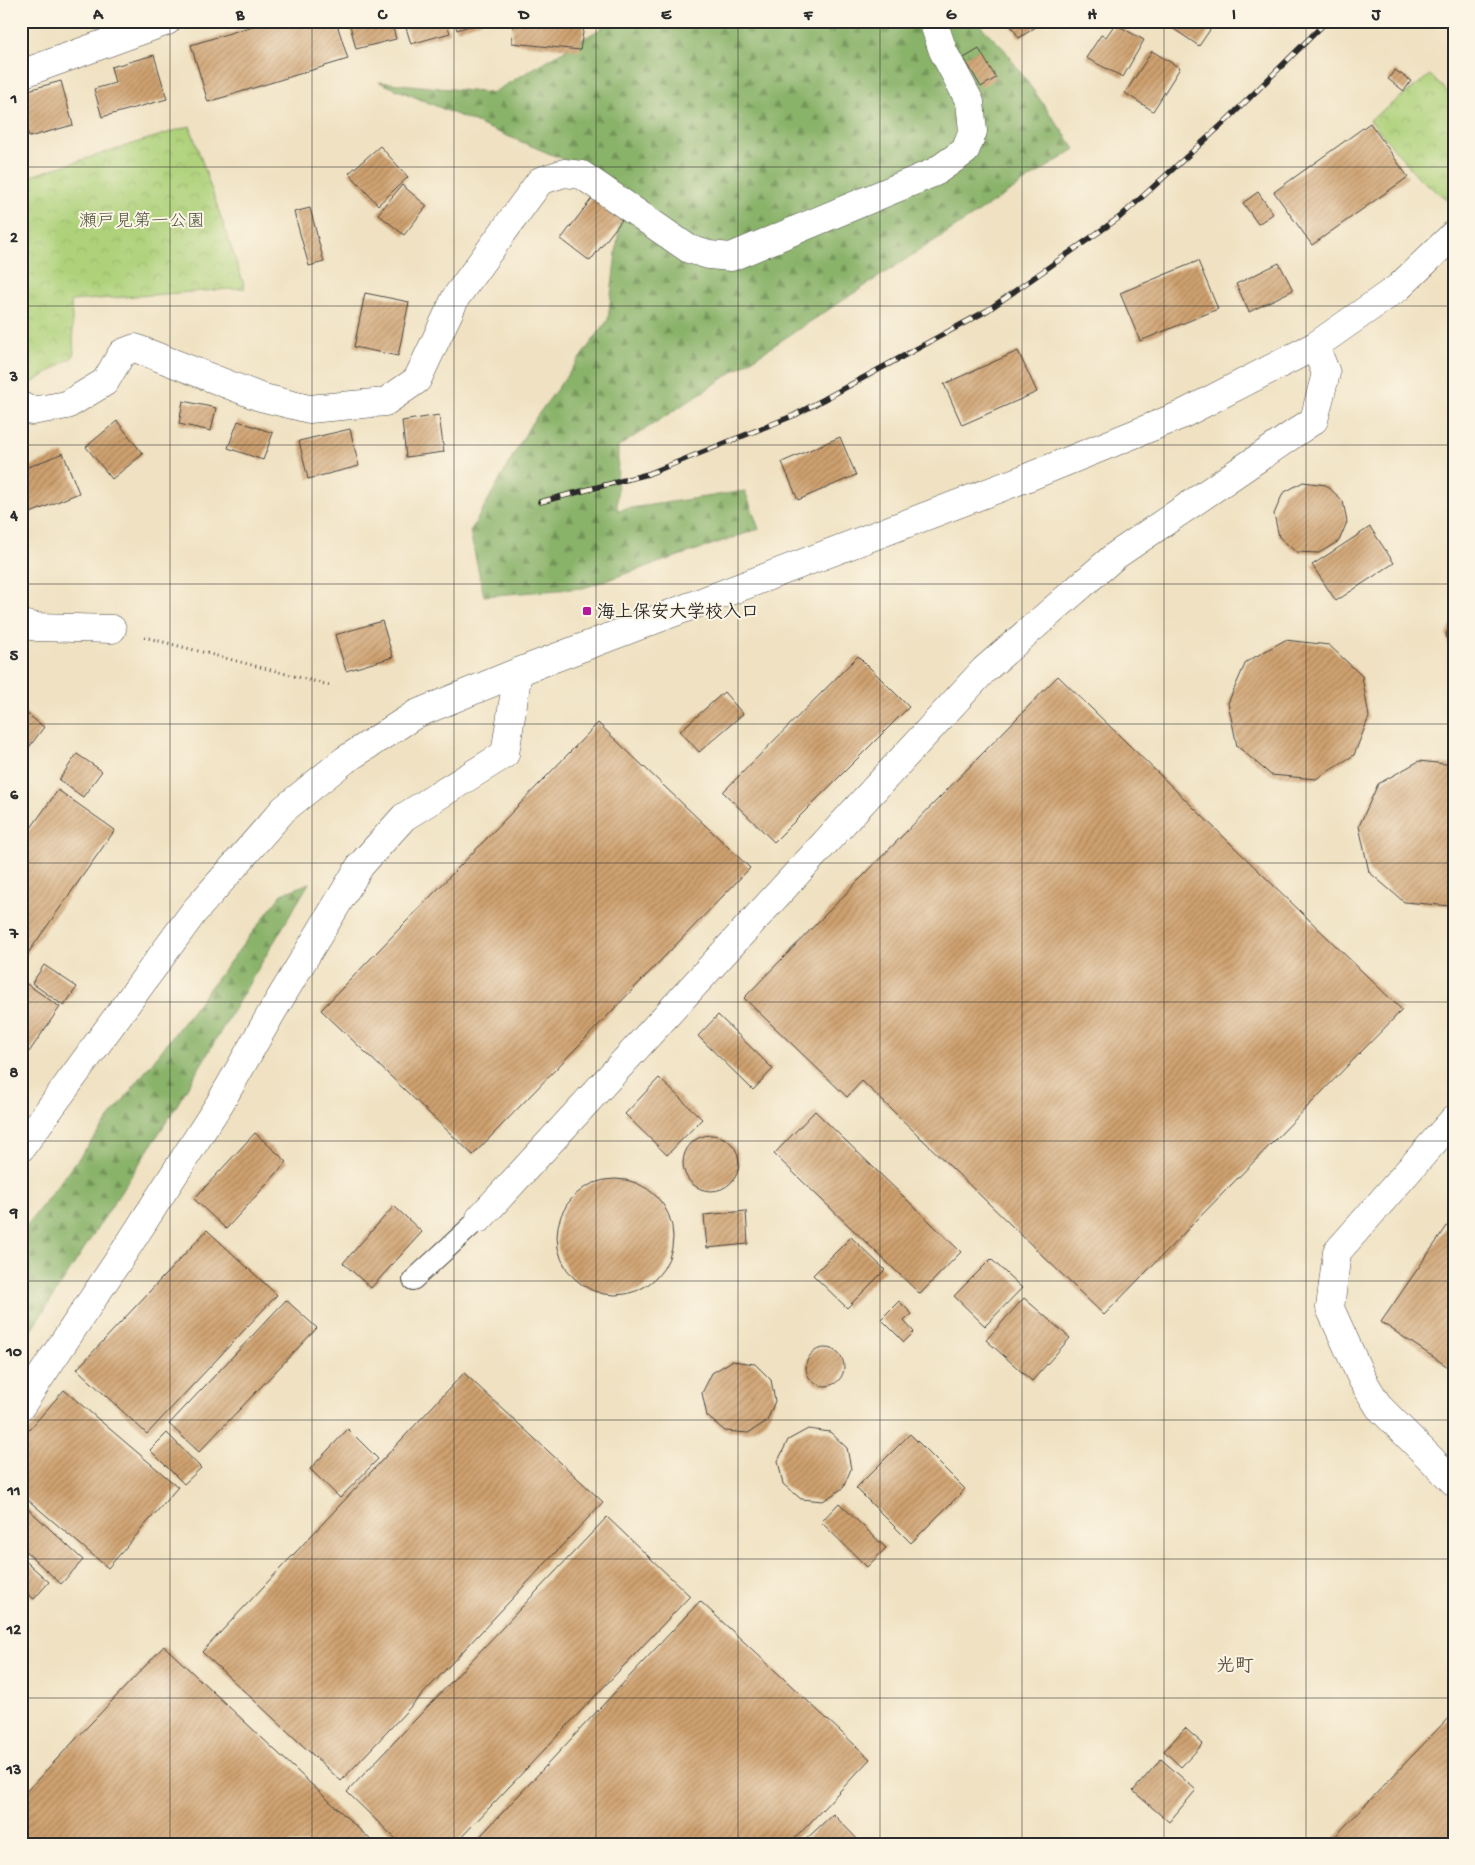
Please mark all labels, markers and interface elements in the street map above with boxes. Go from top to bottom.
text: A [92,7,104,26]
text: B [235,7,245,26]
text: C [377,7,388,26]
text: D [517,7,530,26]
text: E [661,7,672,26]
text: F [803,7,814,26]
text: G [946,7,957,26]
text: H [1087,7,1097,26]
text: I [1232,7,1236,26]
text: J [1371,7,1382,26]
text: 1 [10,91,17,110]
park label: 瀬戸見第一公園 [79,211,205,233]
text: 2 [10,230,18,249]
text: 3 [9,369,18,388]
text: 4 [9,508,18,527]
place label: 海上保安大学校入口 [597,602,759,624]
marker: 海上保安大学校入口 [581,605,593,617]
text: 5 [10,648,19,667]
text: 6 [10,787,19,806]
text: 7 [9,926,19,945]
text: 8 [10,1065,19,1084]
text: 9 [9,1205,18,1224]
text: 10 [5,1344,22,1363]
text: 11 [7,1483,20,1502]
text: 12 [6,1622,21,1641]
district label: 光町 [1216,1655,1254,1679]
text: 13 [6,1762,21,1781]

